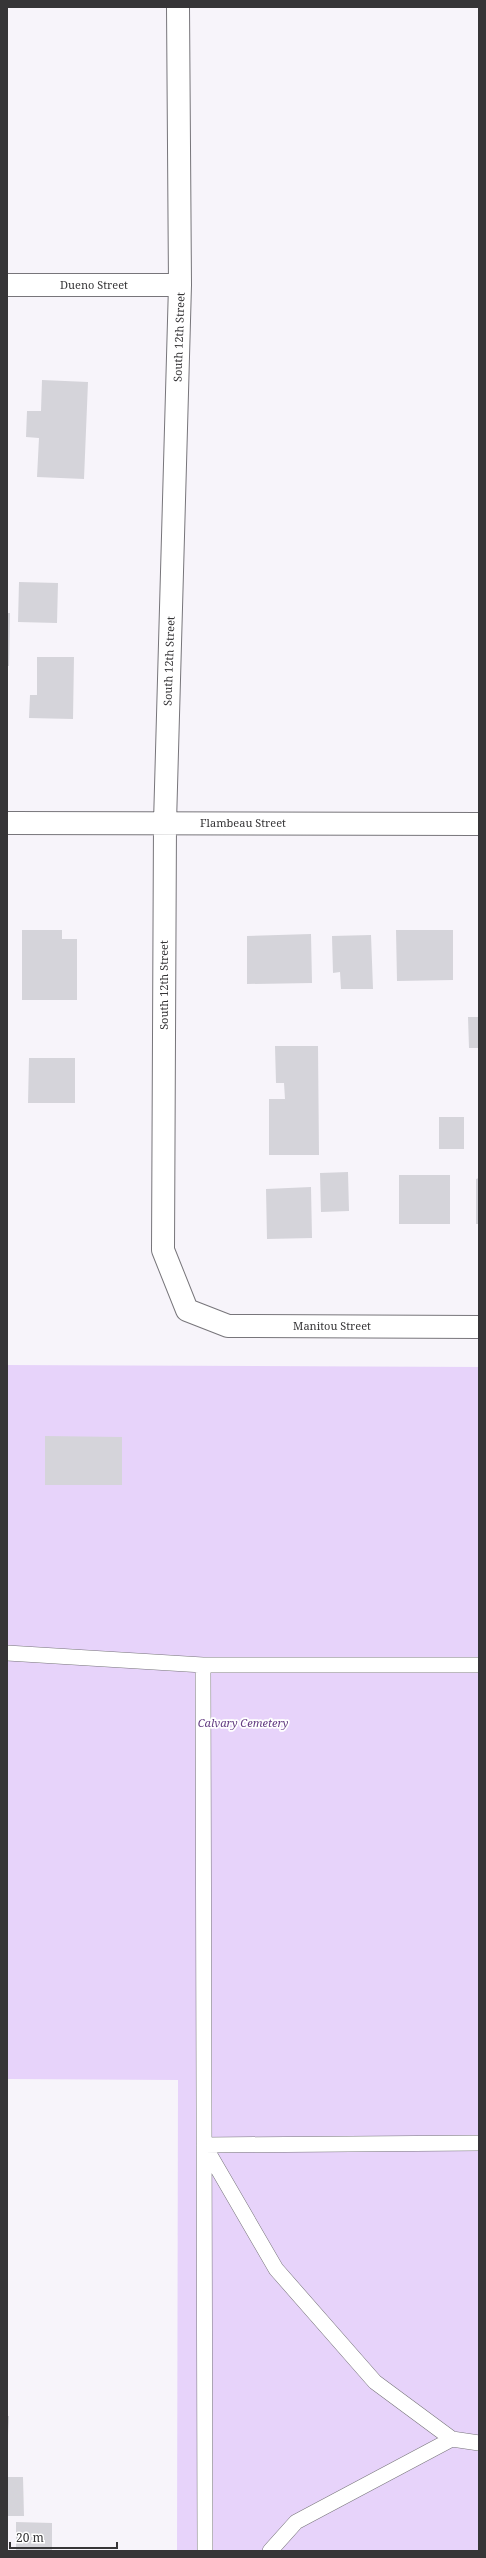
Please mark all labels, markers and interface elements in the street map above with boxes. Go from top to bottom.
street label: Dueno Street [60,277,128,292]
street label: South 12th Street [169,292,188,382]
street label: South 12th Street [159,616,178,706]
street label: Flambeau Street [200,815,286,830]
street label: South 12th Street [156,940,171,1030]
street label: Manitou Street [293,1318,371,1333]
park label: Calvary Cemetery [198,1715,289,1730]
scale bar [10,2524,117,2550]
text: 20 m [16,2529,44,2546]

